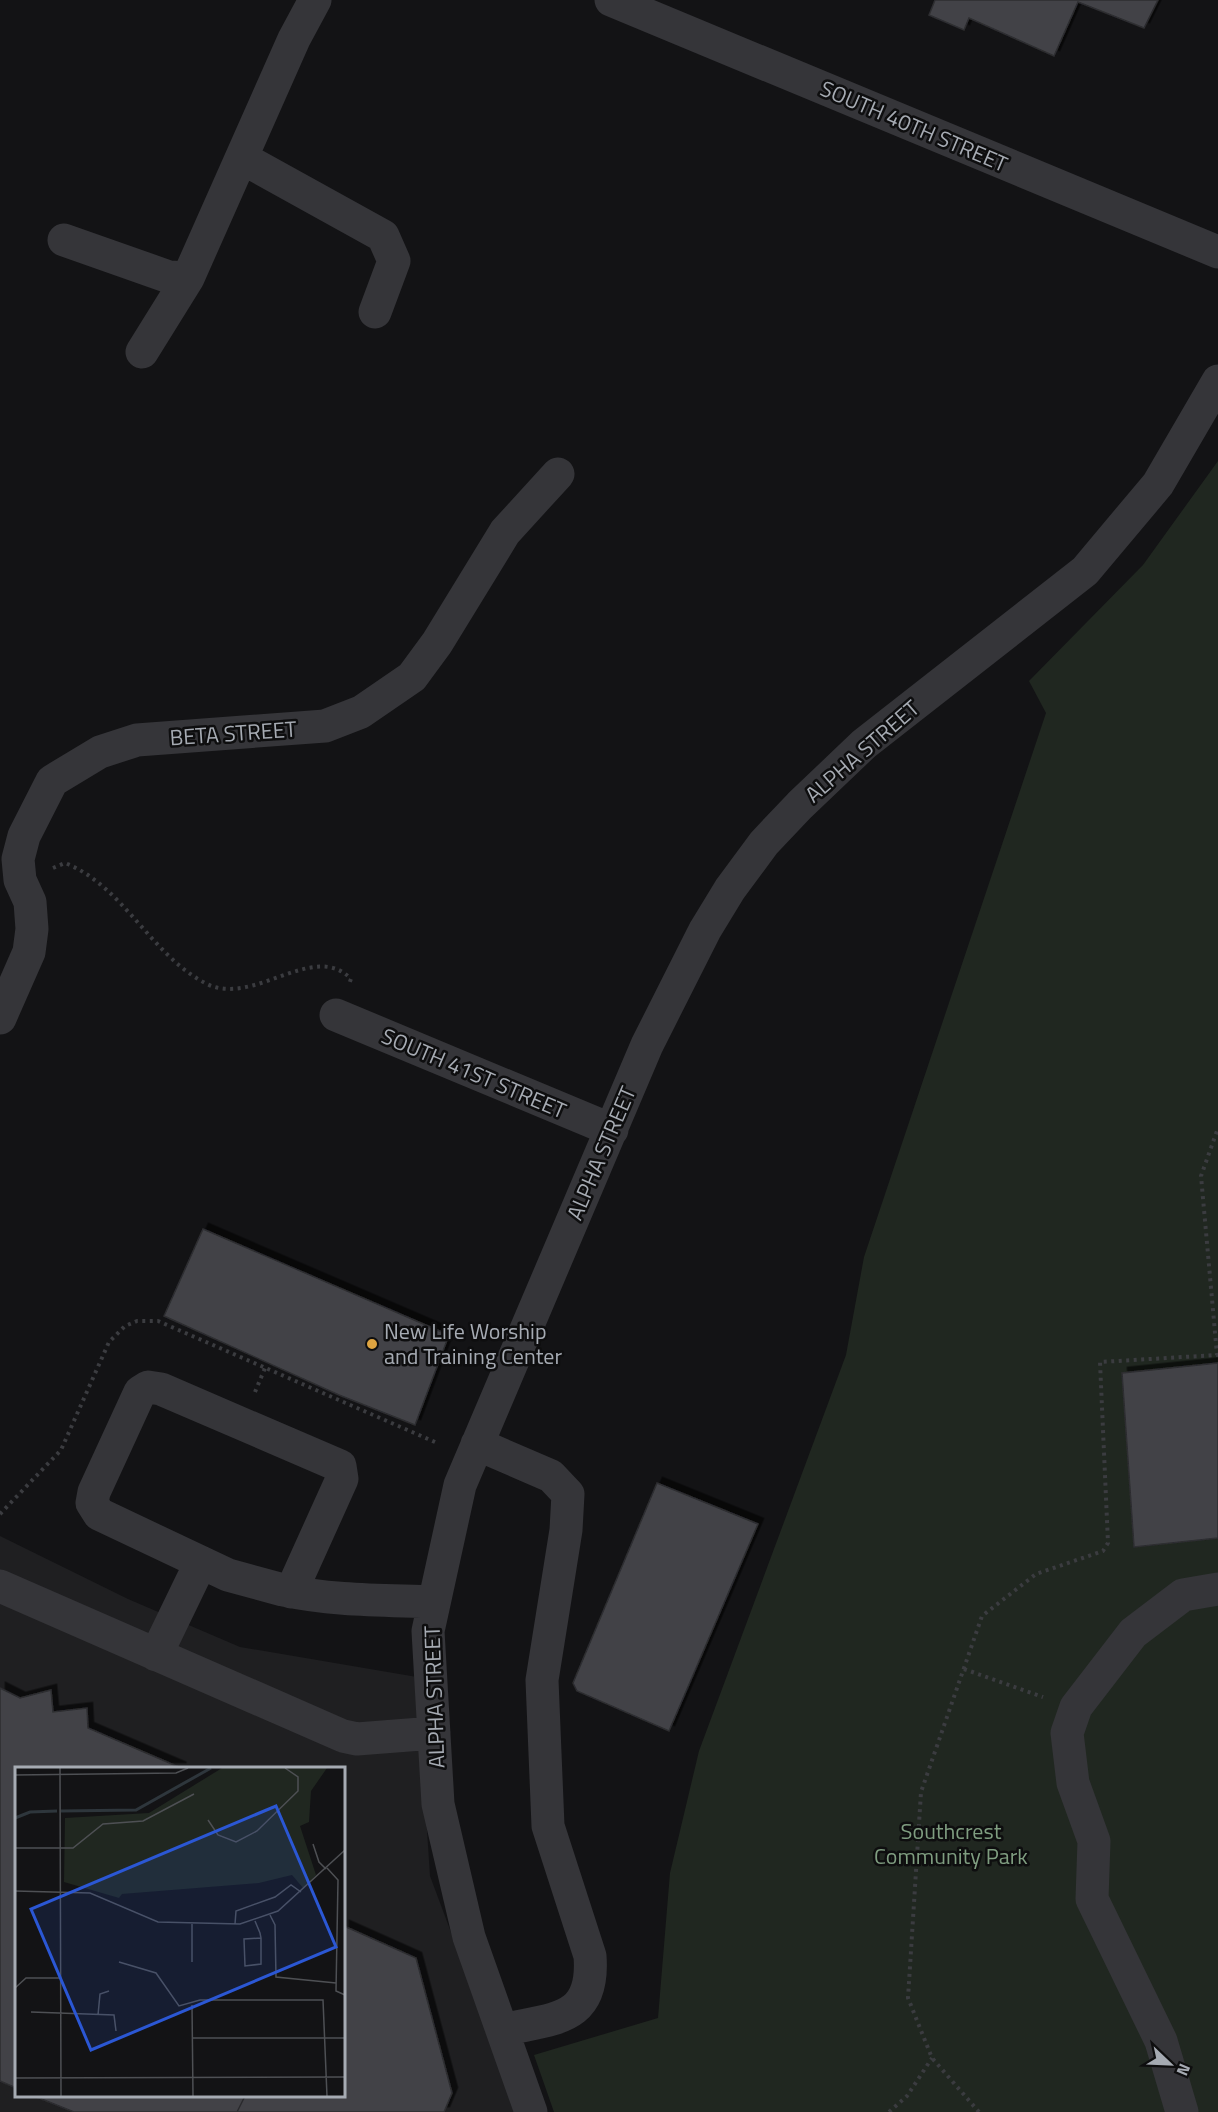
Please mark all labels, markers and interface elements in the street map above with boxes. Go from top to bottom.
street label: SOUTH 40TH STREET [815,71,1013,181]
street label: ALPHA STREET [797,691,927,811]
street label: BETA STREET [168,712,298,754]
street label: SOUTH 41ST STREET [376,1019,572,1127]
street label: ALPHA STREET [558,1080,645,1225]
place label: New Life Worship and Training Center [384,1314,562,1373]
marker: New Life Worship and Training Center [365,1337,379,1351]
street label: ALPHA STREET [415,1625,453,1769]
inset map [15,1767,345,2097]
park label: Southcrest Community Park [874,1814,1028,1873]
north arrow [1140,2034,1200,2094]
text: N [1171,2060,1197,2080]

